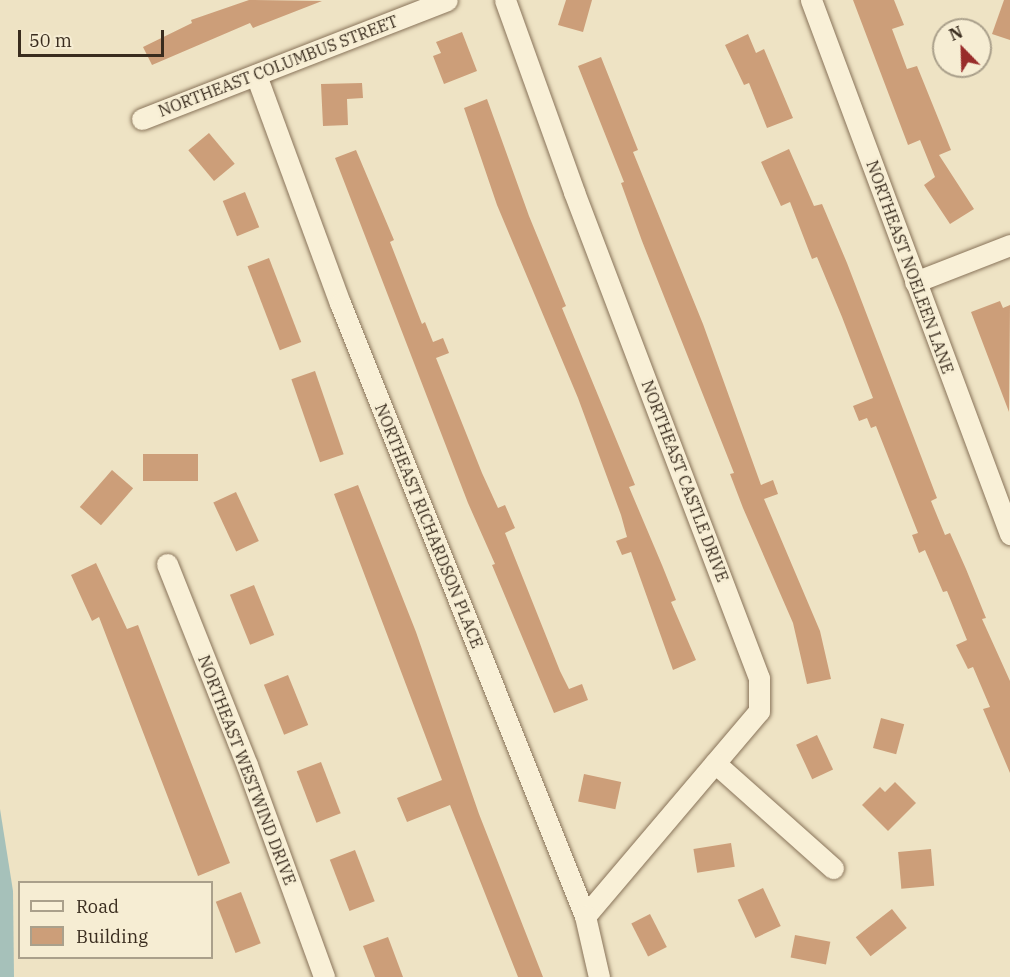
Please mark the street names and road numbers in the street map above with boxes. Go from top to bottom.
street label: NORTHEAST COLUMBUS STREET [156,11,400,121]
street label: NORTHEAST NOELEEN LANE [862,158,958,376]
street label: NORTHEAST CASTLE DRIVE [638,377,732,585]
street label: NORTHEAST RICHARDSON PLACE [371,401,487,651]
street label: NORTHEAST WESTWIND DRIVE [194,652,300,888]

